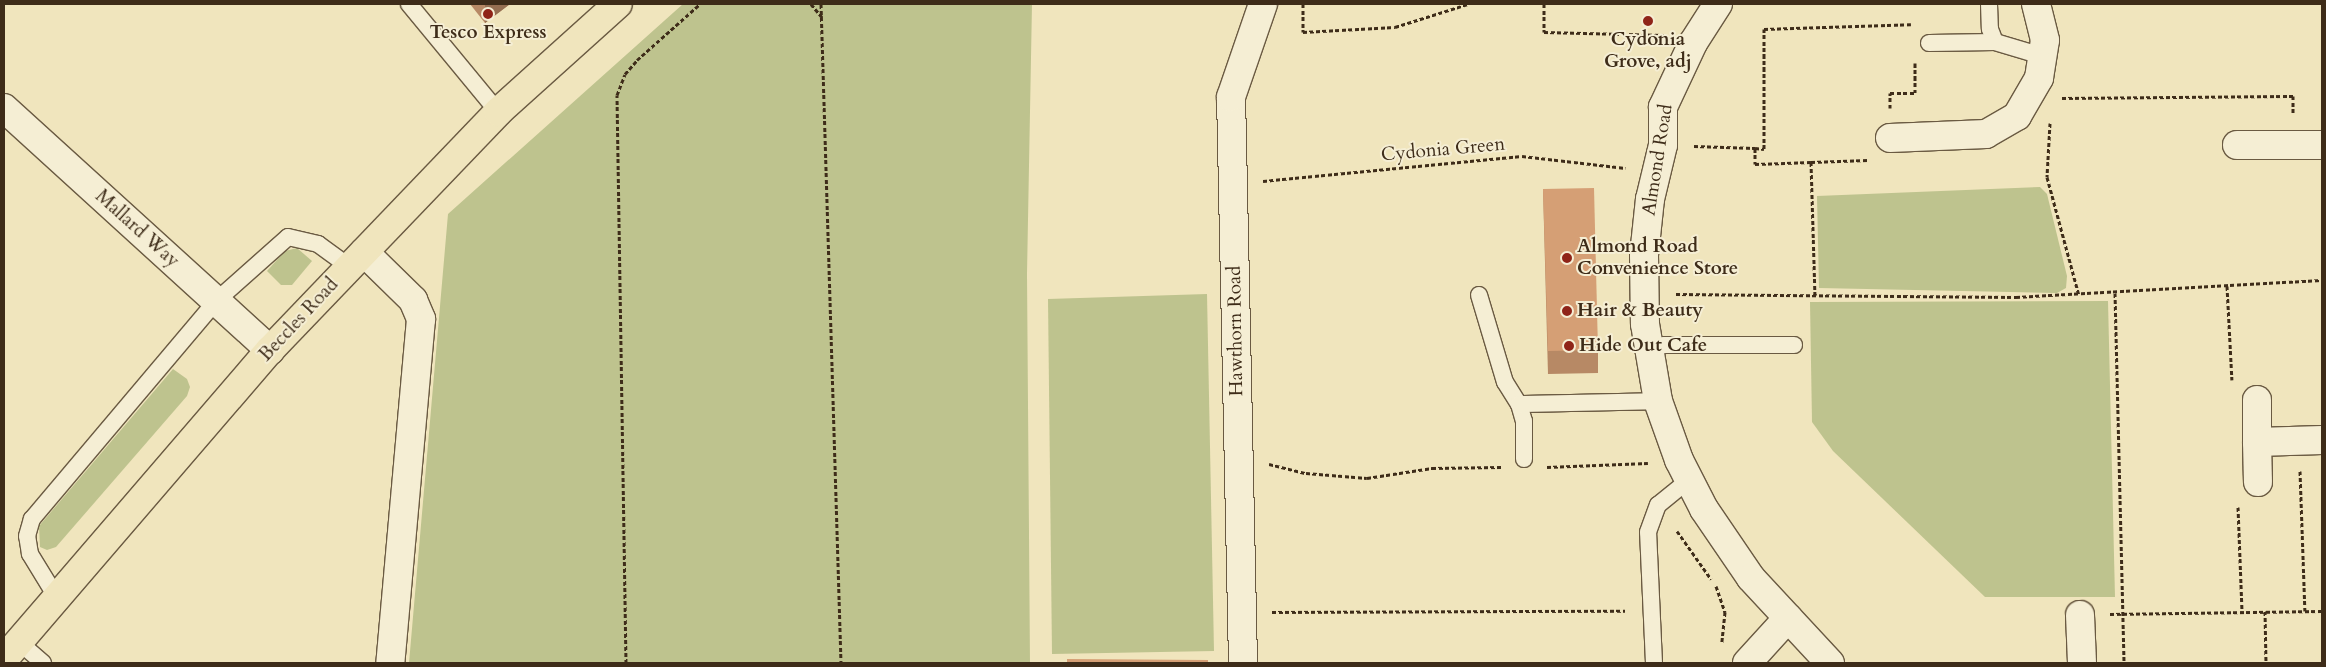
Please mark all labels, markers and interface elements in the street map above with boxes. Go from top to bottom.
marker: Tesco Express [482,8,494,20]
marker: Cydonia Grove, adj [1642,15,1654,27]
place label: Tesco Express [429,22,547,44]
place label: Cydonia Grove, adj [1604,29,1692,73]
street label: Almond Road [1638,103,1678,217]
street label: Cydonia Green [1380,133,1506,167]
street label: Mallard Way [90,185,184,273]
place label: Almond Road Convenience Store [1577,236,1738,280]
marker: Almond Road Convenience Store [1561,252,1573,264]
street label: Hawthorn Road [1223,266,1249,396]
street label: Beccles Road [255,274,343,366]
place label: Hair & Beauty [1577,300,1703,322]
marker: Hair & Beauty [1561,305,1573,317]
place label: Hide Out Cafe [1579,335,1707,357]
marker: Hide Out Cafe [1563,340,1575,352]

